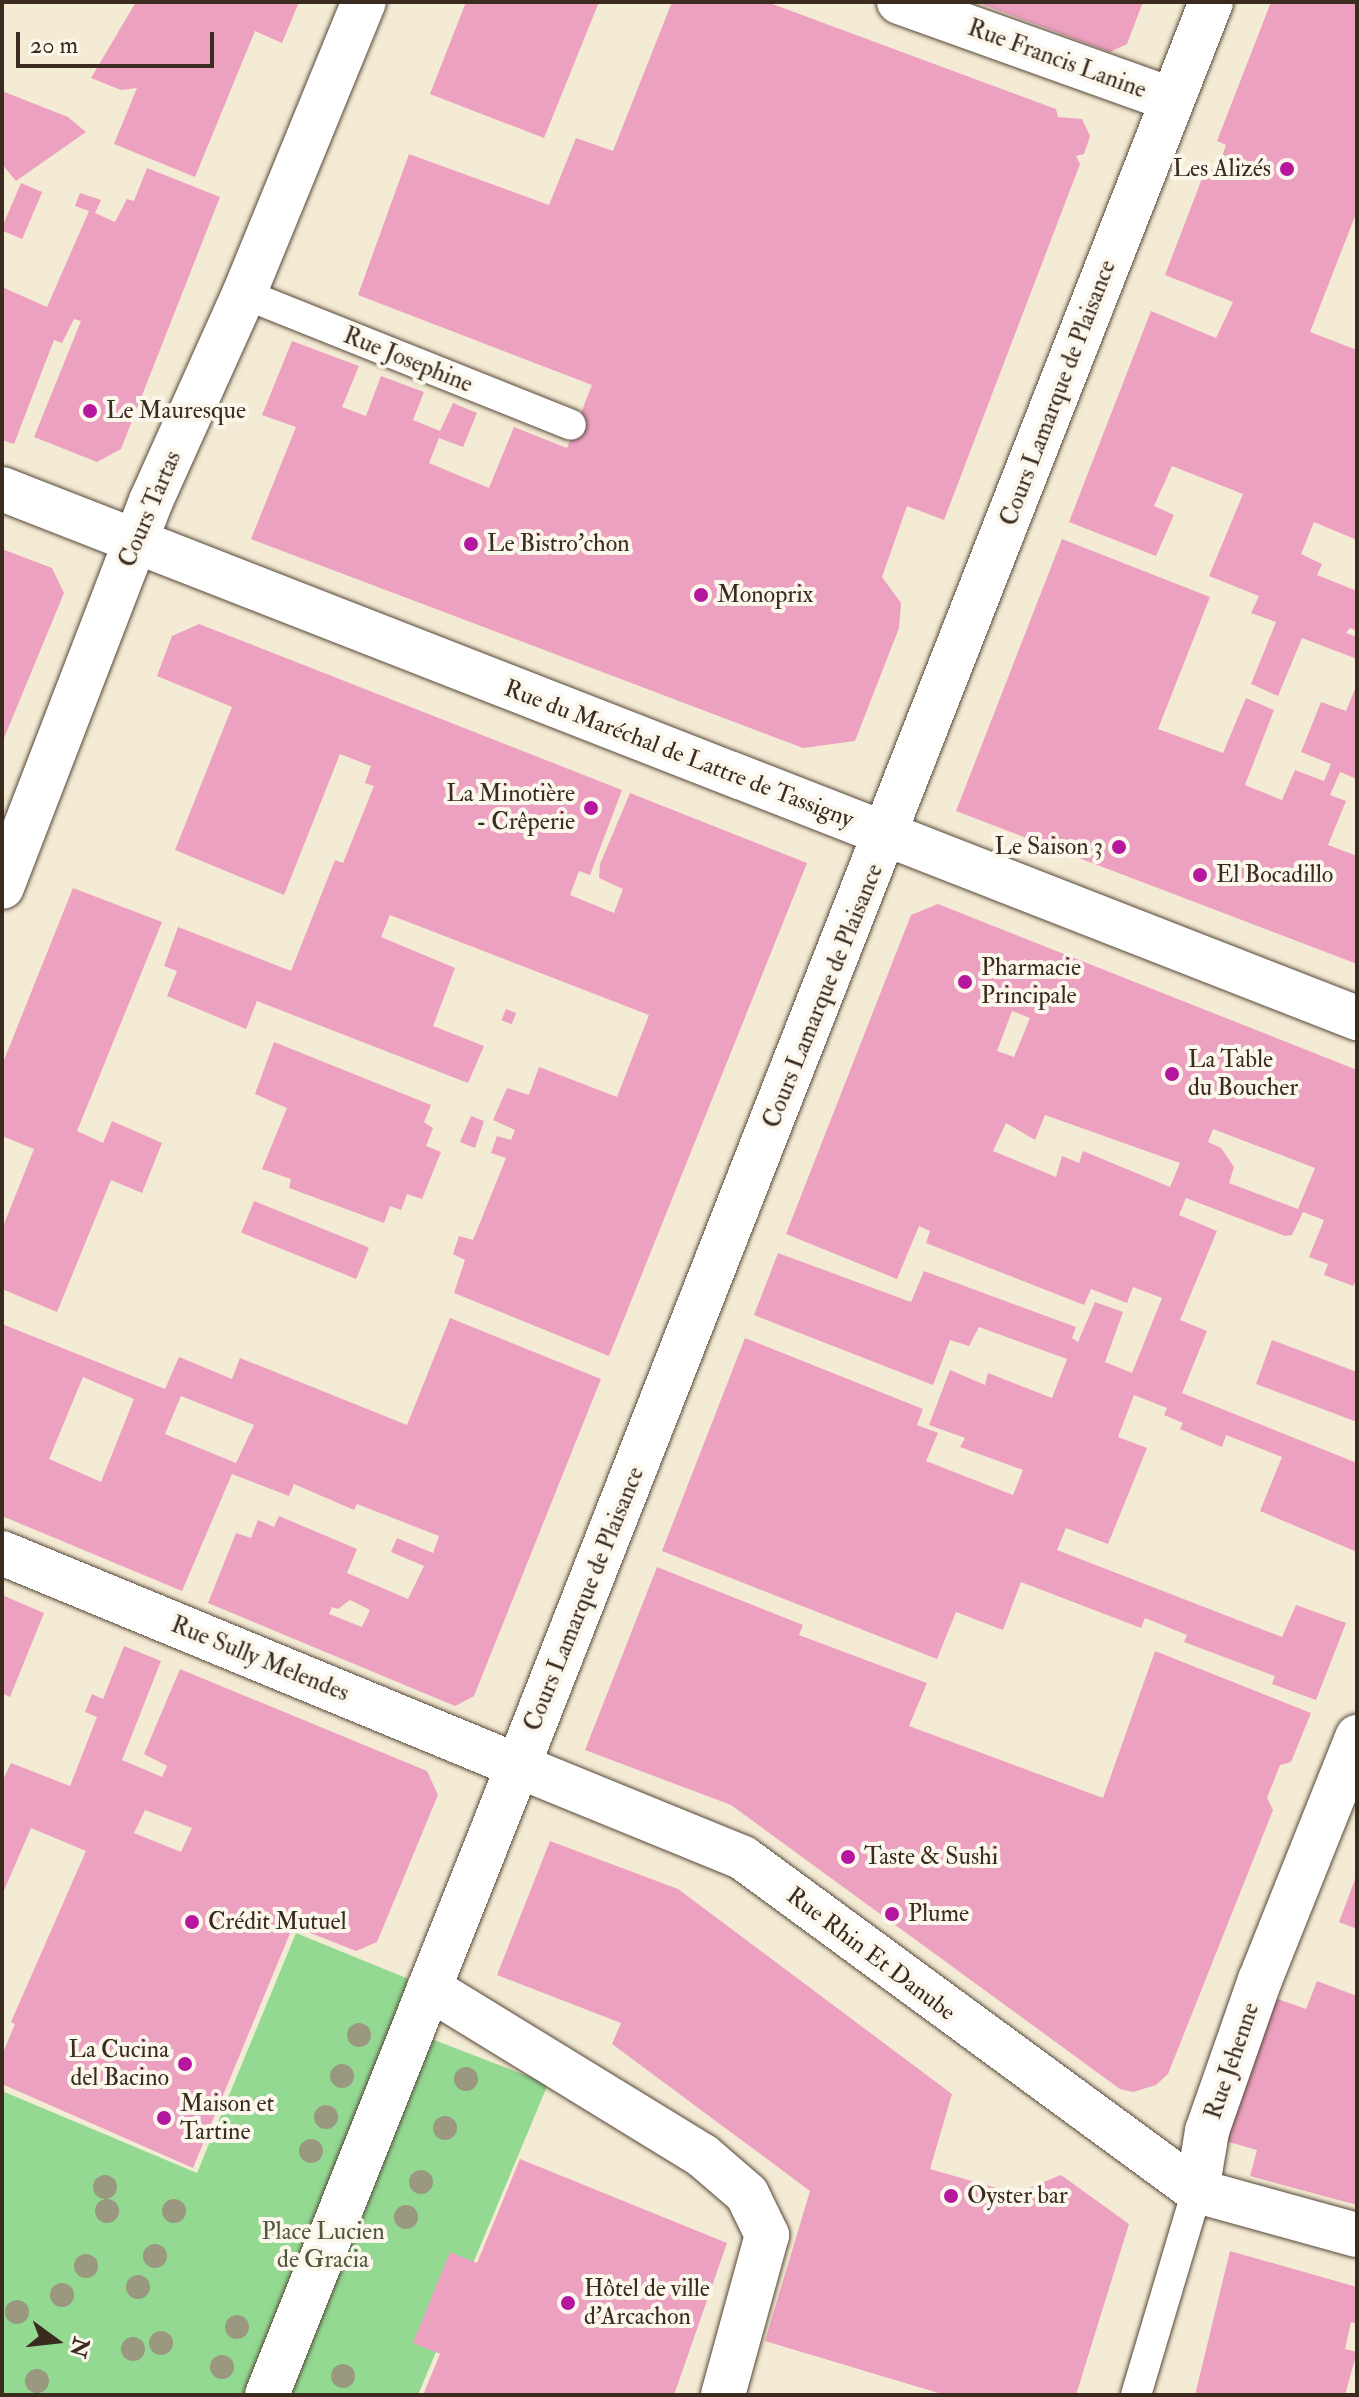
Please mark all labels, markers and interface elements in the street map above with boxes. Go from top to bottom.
street label: Rue Francis Lanine [964,13,1150,105]
scale bar [20,16,218,66]
text: 20 m [30,30,78,61]
place label: Les Alizés [1173,155,1271,183]
marker: Les Alizés [1278,160,1296,178]
street label: Cours Lamarque de Plaisance [994,256,1122,530]
street label: Rue Josephine [339,321,477,399]
place label: Le Mauresque [106,397,246,425]
marker: Le Mauresque [81,402,99,420]
street label: Cours Tartas [113,446,187,572]
place label: Le Bistro'chon [487,530,630,558]
marker: Le Bistro'chon [462,535,480,553]
place label: Monoprix [717,581,813,609]
marker: Monoprix [692,586,710,604]
street label: Rue du Maréchal de Lattre de Tassigny [500,674,858,834]
place label: La Minotière - Crêperie [446,780,575,836]
marker: La Minotière - Crêperie [582,799,600,817]
place label: Le Saison 3 [995,833,1103,861]
marker: Le Saison 3 [1110,838,1128,856]
street label: Cours Lamarque de Plaisance [757,860,889,1132]
place label: El Bocadillo [1216,861,1333,889]
marker: El Bocadillo [1191,866,1209,884]
place label: Pharmacie Principale [981,954,1081,1010]
marker: Pharmacie Principale [956,973,974,991]
place label: La Table du Boucher [1188,1046,1298,1102]
marker: La Table du Boucher [1163,1065,1181,1083]
street label: Cours Lamarque de Plaisance [518,1463,650,1735]
street label: Rue Sully Melendes [167,1610,353,1708]
place label: Taste & Sushi [864,1843,998,1871]
marker: Taste & Sushi [839,1848,857,1866]
street label: Rue Rhin Et Danube [781,1881,961,2027]
place label: Plume [908,1900,969,1928]
marker: Plume [883,1905,901,1923]
place label: Crédit Mutuel [208,1908,347,1936]
marker: Crédit Mutuel [183,1913,201,1931]
street label: Rue Jehenne [1199,1999,1265,2123]
place label: La Cucina del Bacino [69,2036,169,2092]
marker: La Cucina del Bacino [176,2055,194,2073]
place label: Maison et Tartine [180,2090,274,2146]
marker: Maison et Tartine [155,2109,173,2127]
place label: Oyster bar [967,2182,1068,2210]
marker: Oyster bar [942,2187,960,2205]
park label: Place Lucien de Gracia [262,2218,384,2274]
place label: Hôtel de ville d'Arcachon [584,2275,710,2331]
marker: Hôtel de ville d'Arcachon [559,2294,577,2312]
north arrow [16,2301,96,2381]
text: N [63,2334,95,2360]

